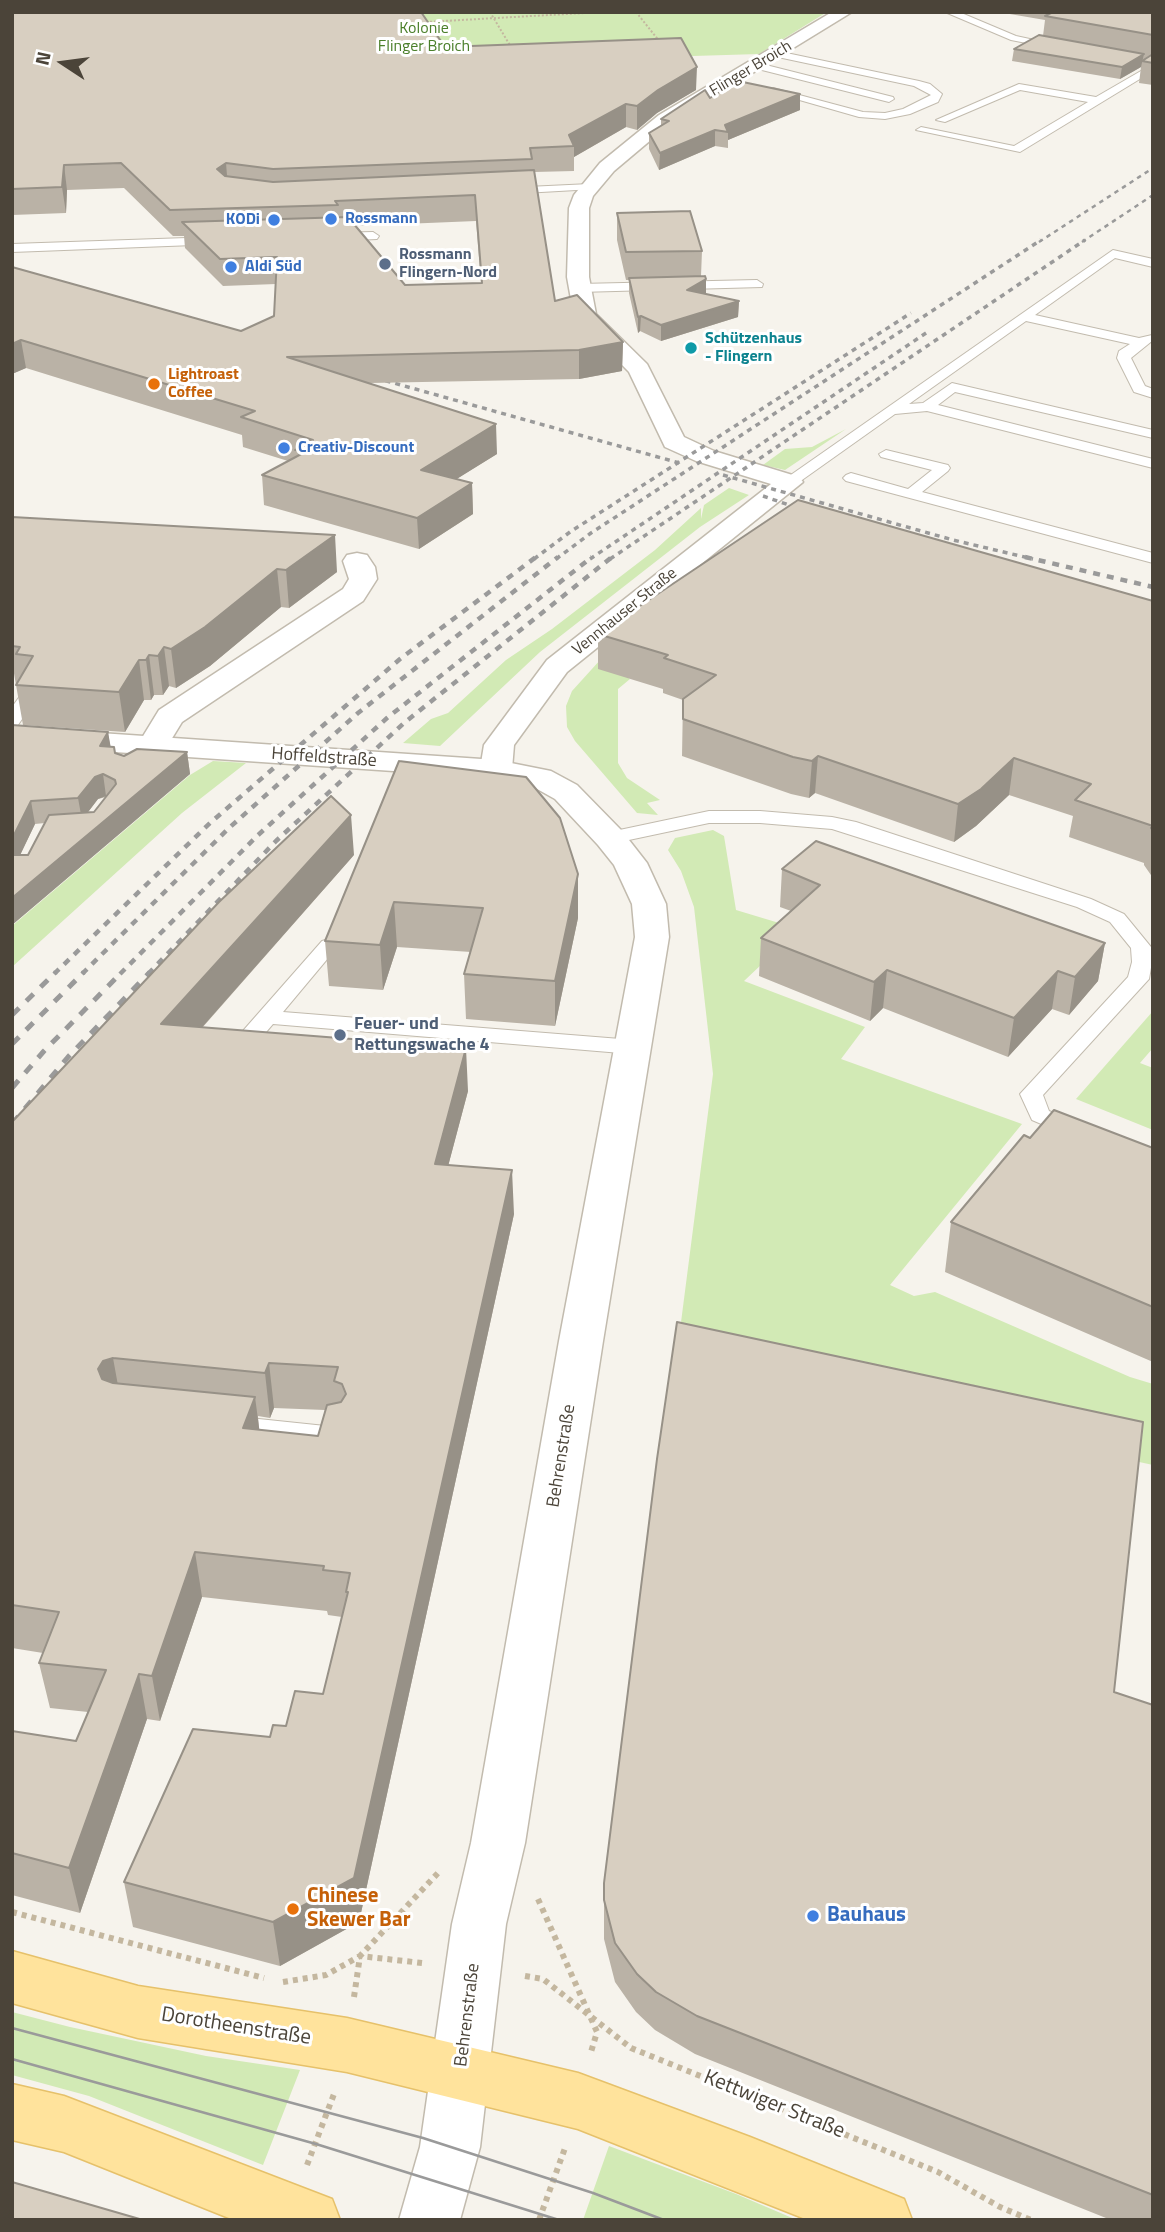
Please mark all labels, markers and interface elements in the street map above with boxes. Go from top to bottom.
park label: Kolonie Flinger Broich [378,19,470,57]
north arrow [28,28,98,98]
street label: Flinger Broich [706,37,796,101]
text: N [26,48,58,68]
place label: Rossmann [345,209,418,229]
place label: KODi [226,210,260,230]
marker: Rossmann [323,211,339,227]
marker: KODi [266,212,282,228]
place label: Rossmann Flingern-Nord [399,245,497,283]
marker: Rossmann Flingern-Nord [377,256,393,272]
place label: Aldi Süd [245,257,302,277]
marker: Aldi Süd [223,259,239,275]
place label: Schützenhaus - Flingern [705,329,802,367]
marker: Schützenhaus - Flingern [683,340,699,356]
place label: Lightroast Coffee [168,365,239,403]
marker: Lightroast Coffee [146,376,162,392]
place label: Creativ-Discount [298,438,414,458]
marker: Creativ-Discount [276,440,292,456]
street label: Vennhauser Straße [569,564,681,660]
street label: Hoffeldstraße [271,744,377,772]
place label: Feuer- und Rettungswache 4 [354,1014,490,1056]
marker: Feuer- und Rettungswache 4 [332,1027,348,1043]
street label: Behrenstraße [543,1403,581,1509]
place label: Chinese Skewer Bar [307,1884,410,1934]
marker: Chinese Skewer Bar [285,1901,301,1917]
place label: Bauhaus [827,1903,906,1929]
marker: Bauhaus [805,1908,821,1924]
street label: Behrenstraße [451,1962,485,2068]
street label: Dorotheenstraße [159,2003,313,2051]
street label: Kettwiger Straße [700,2065,848,2145]

